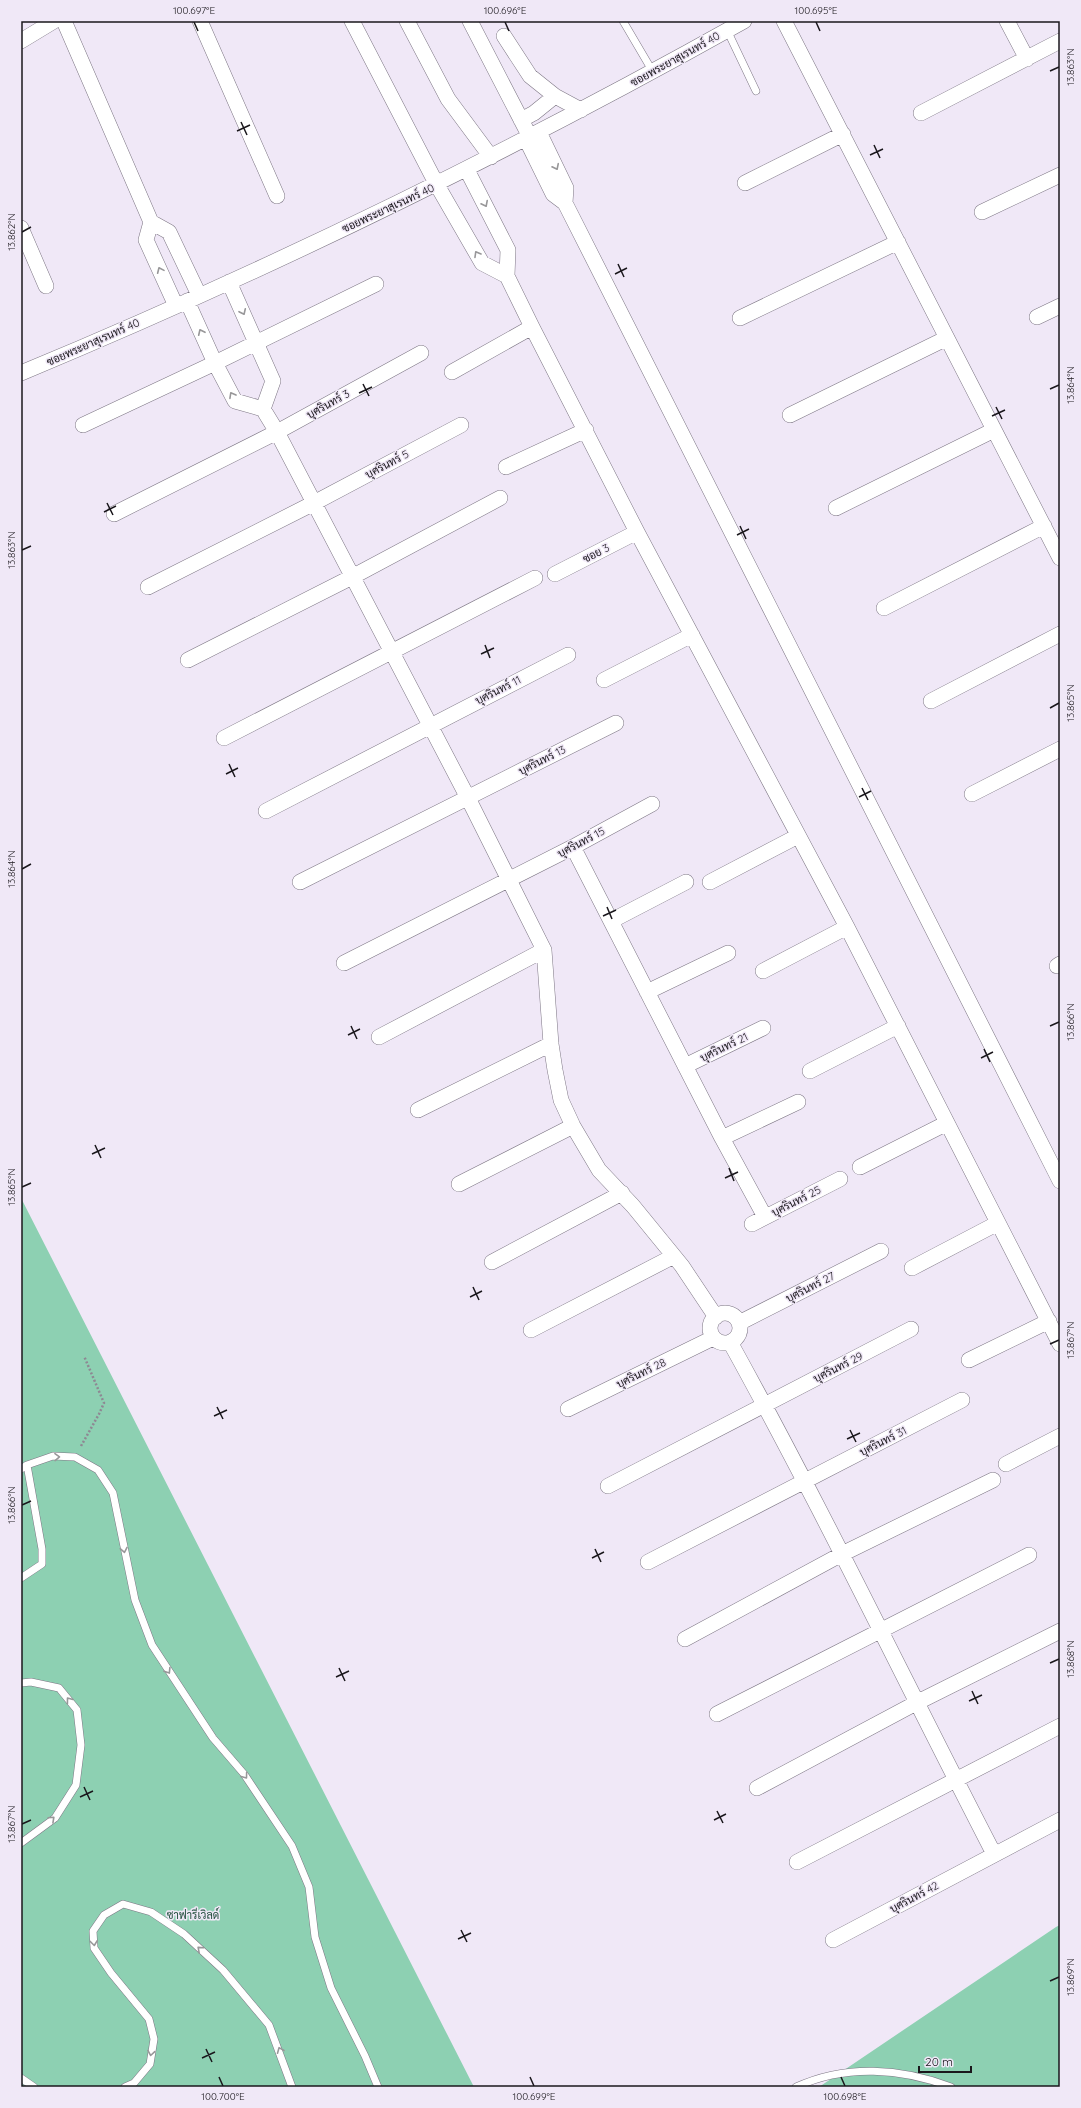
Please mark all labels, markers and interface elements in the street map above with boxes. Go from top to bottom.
text: 100.697°E [173,4,215,17]
text: 100.696°E [484,4,527,17]
text: 100.695°E [795,4,838,17]
street label: ซอยพระยาสุเรนทร์ 40 [627,28,723,91]
text: 13.863°N [1064,48,1077,86]
one-way arrow [551,163,559,170]
street label: ซอยพระยาสุเรนทร์ 40 [339,180,437,237]
one-way arrow [480,200,488,208]
text: 13.862°N [5,213,18,251]
one-way arrow [474,251,481,258]
one-way arrow [157,267,165,274]
one-way arrow [238,308,246,316]
street label: ซอยพระยาสุเรนทร์ 40 [44,314,142,371]
one-way arrow [198,329,206,336]
text: 13.864°N [1064,366,1077,404]
street label: บุศรินทร์ 3 [303,385,353,423]
one-way arrow [230,392,237,399]
street label: บุศรินทร์ 5 [362,446,412,483]
text: 13.863°N [5,531,18,569]
street label: ซอย 3 [580,540,612,566]
street label: บุศรินทร์ 11 [472,672,524,709]
text: 13.865°N [1064,684,1077,722]
street label: บุศรินทร์ 13 [515,741,569,780]
street label: บุศรินทร์ 15 [554,823,608,862]
text: 13.864°N [5,850,18,888]
text: 13.866°N [1064,1003,1077,1041]
street label: บุศรินทร์ 21 [697,1028,751,1066]
text: 13.865°N [5,1168,18,1206]
street label: บุศรินทร์ 25 [768,1182,824,1221]
street label: บุศรินทร์ 27 [783,1268,838,1307]
text: 13.867°N [1064,1321,1077,1359]
street label: บุศรินทร์ 29 [810,1348,866,1387]
street label: บุศรินทร์ 28 [613,1354,669,1393]
street label: บุศรินทร์ 31 [856,1422,910,1461]
one-way arrow [54,1452,60,1461]
text: 13.866°N [5,1486,18,1524]
one-way arrow [120,1547,128,1553]
text: 13.868°N [1064,1640,1077,1678]
one-way arrow [163,1667,171,1674]
one-way arrow [67,1698,74,1705]
one-way arrow [240,1772,248,1779]
text: 13.867°N [5,1805,18,1843]
one-way arrow [47,1817,55,1824]
street label: บุศรินทร์ 42 [887,1877,942,1918]
park label: ซาฟารีเวิลด์ [167,1907,219,1922]
one-way arrow [89,1939,98,1946]
one-way arrow [197,1947,205,1954]
text: 13.869°N [1064,1958,1077,1996]
one-way arrow [276,2047,284,2054]
scale bar [919,2048,971,2074]
one-way arrow [147,2050,156,2056]
text: 20 m [925,2054,953,2069]
text: 100.700°E [201,2090,245,2103]
text: 100.699°E [513,2090,556,2103]
text: 100.698°E [824,2090,867,2103]

